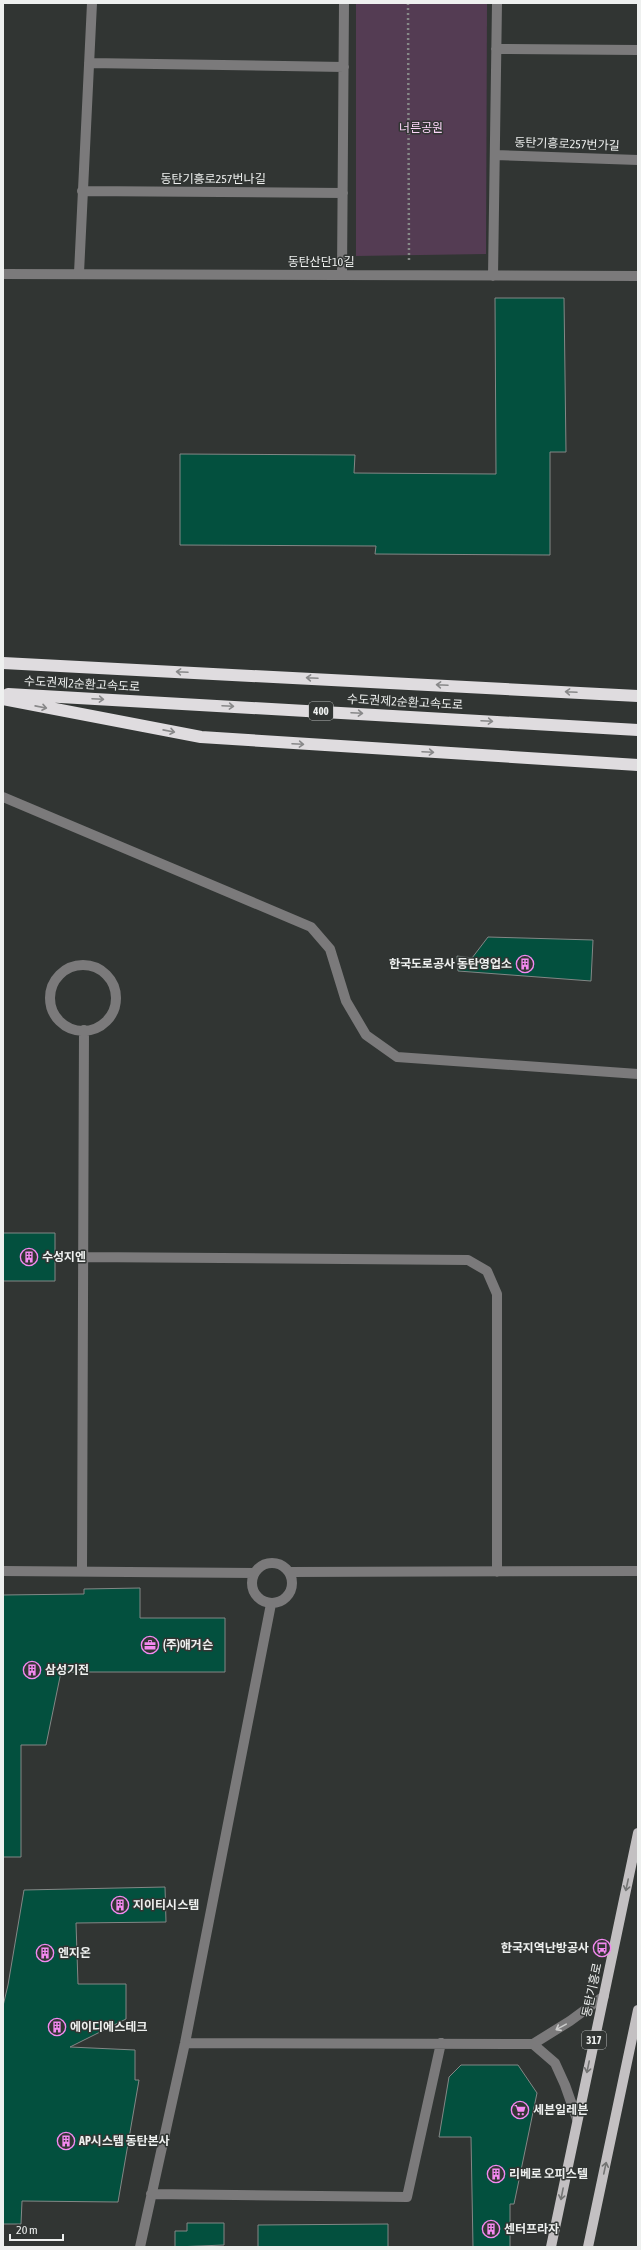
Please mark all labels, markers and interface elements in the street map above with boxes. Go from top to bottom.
park label: 너른공원 [399,121,443,135]
street label: 동탄기흥로257번가길 [514,135,620,153]
street label: 동탄기흥로257번나길 [160,172,266,186]
street label: 동탄산단10길 [288,255,354,269]
one-way arrow [176,668,189,676]
street label: 수도권제2순환고속도로 [24,674,140,694]
one-way arrow [306,675,319,682]
one-way arrow [436,681,449,689]
one-way arrow [565,688,578,695]
street label: 수도권제2순환고속도로 [347,692,463,712]
one-way arrow [91,695,104,703]
one-way arrow [221,702,234,710]
road number: 400 [309,702,333,720]
one-way arrow [34,703,47,711]
one-way arrow [350,709,363,717]
one-way arrow [480,717,493,724]
one-way arrow [162,727,175,735]
one-way arrow [291,741,304,748]
one-way arrow [421,749,434,756]
building icon: 한국도로공사 동탄영업소 [515,954,535,974]
place label: 한국도로공사 동탄영업소 [389,957,512,971]
building icon: 수성지엔 [19,1247,39,1267]
place label: 수성지엔 [42,1250,86,1264]
office icon: (주)애거슨 [140,1635,160,1655]
place label: (주)애거슨 [163,1638,213,1652]
building icon: 삼성기전 [22,1660,42,1680]
place label: 삼성기전 [45,1663,89,1677]
one-way arrow [623,1878,631,1891]
building icon: 지이티시스템 [110,1895,130,1915]
place label: 지이티시스템 [133,1898,199,1912]
bus stop icon: 한국지역난방공사 [592,1938,612,1958]
place label: 한국지역난방공사 [501,1941,589,1955]
building icon: 엔지온 [35,1943,55,1963]
place label: 엔지온 [58,1946,91,1960]
street label: 동탄기흥로 [579,1962,605,2018]
building icon: 에이디에스테크 [47,2017,67,2037]
place label: 에이디에스테크 [70,2020,147,2034]
one-way arrow [555,2023,567,2031]
road number: 317 [582,2031,606,2049]
one-way arrow [584,2060,592,2073]
supermarket icon: 세븐일레븐 [510,2100,530,2120]
place label: 세븐일레븐 [533,2103,588,2117]
building icon: AP시스템 동탄본사 [56,2131,76,2151]
place label: AP시스템 동탄본사 [78,2134,170,2148]
one-way arrow [601,2162,609,2175]
building icon: 리베로 오피스텔 [486,2164,506,2184]
place label: 리베로 오피스텔 [509,2167,588,2181]
one-way arrow [557,2187,565,2200]
scale bar [10,2216,63,2242]
building icon: 센터프라자 [481,2219,501,2239]
place label: 센터프라자 [504,2222,559,2236]
text: 20 m [16,2223,38,2237]

